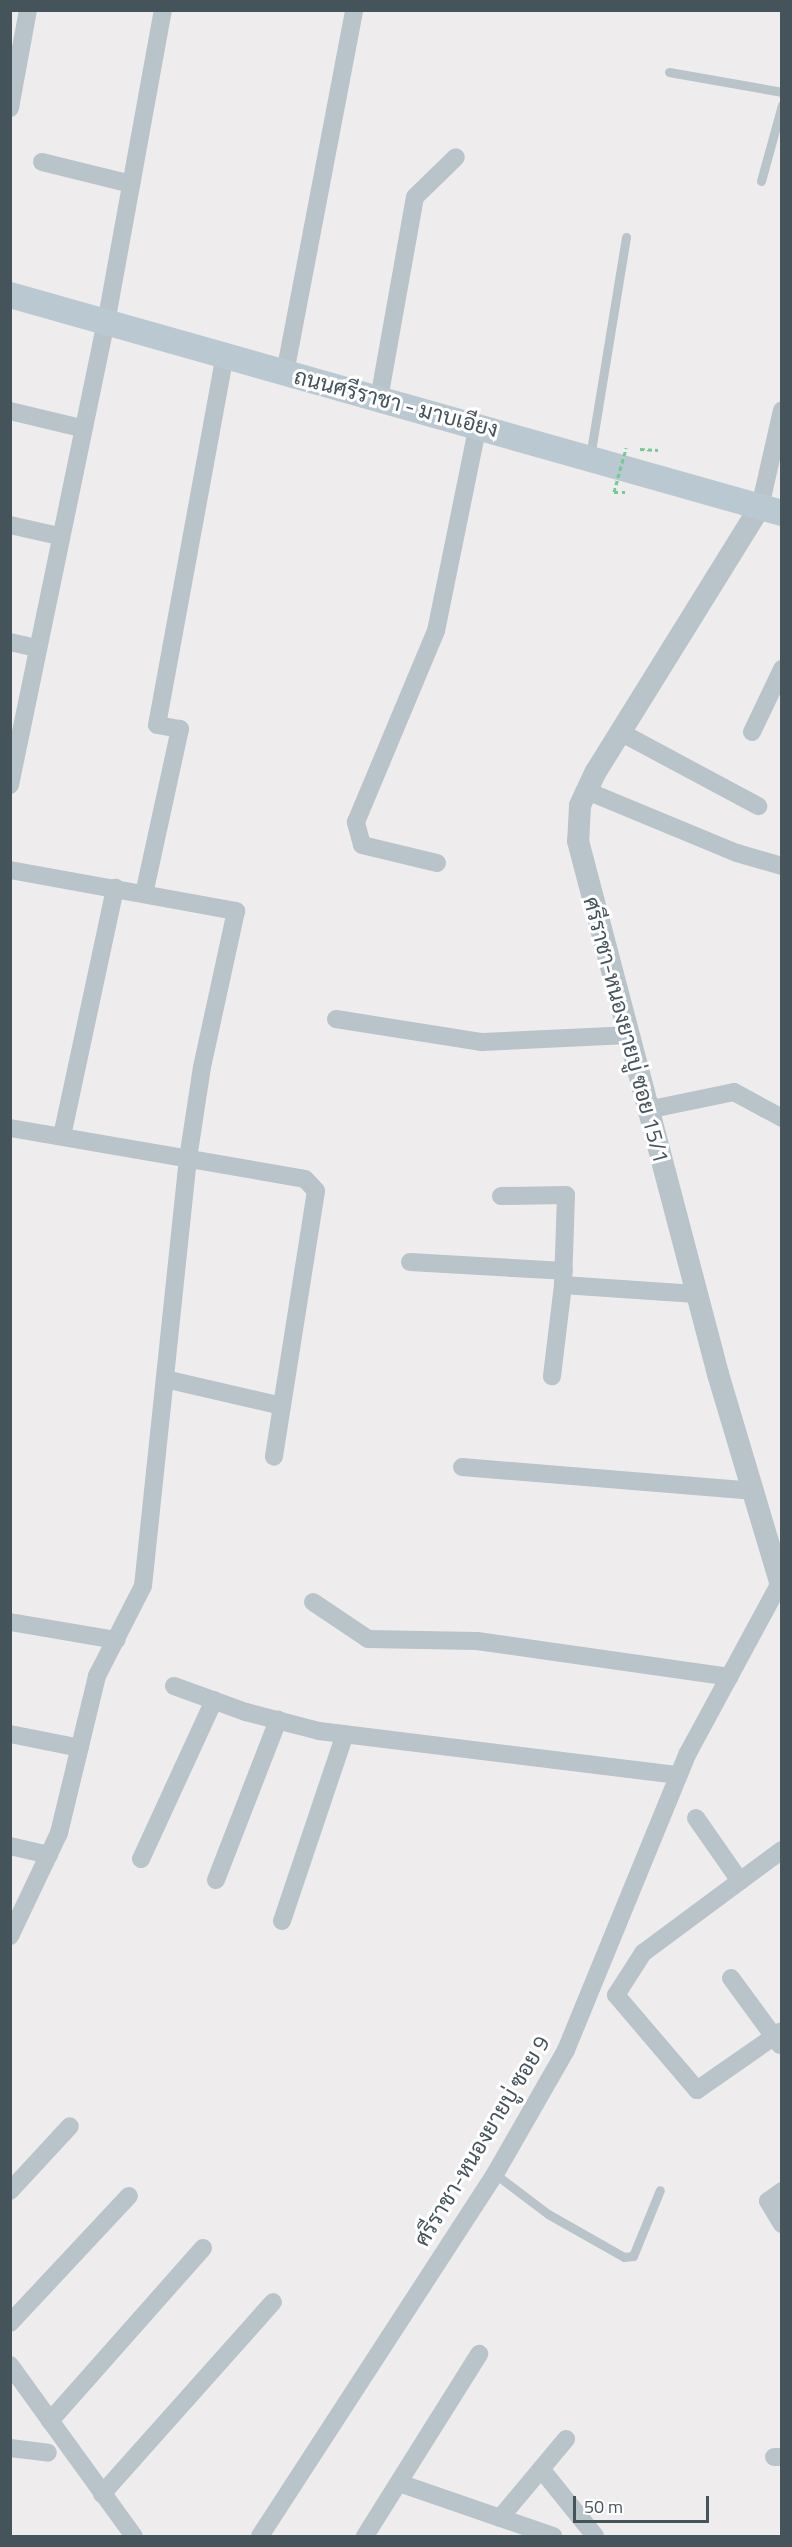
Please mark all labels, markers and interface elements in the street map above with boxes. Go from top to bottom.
street label: ถนนศรีราชา - มาบเอียง [291,363,501,443]
street label: ศรีราชา-หนองยายบู่ ซอย 15/1 [578,894,674,1166]
street label: ศรีราชา-หนองยายบู่ ซอย 9 [409,2031,555,2251]
scale bar [576,2484,712,2522]
text: 50 m [584,2493,623,2520]

